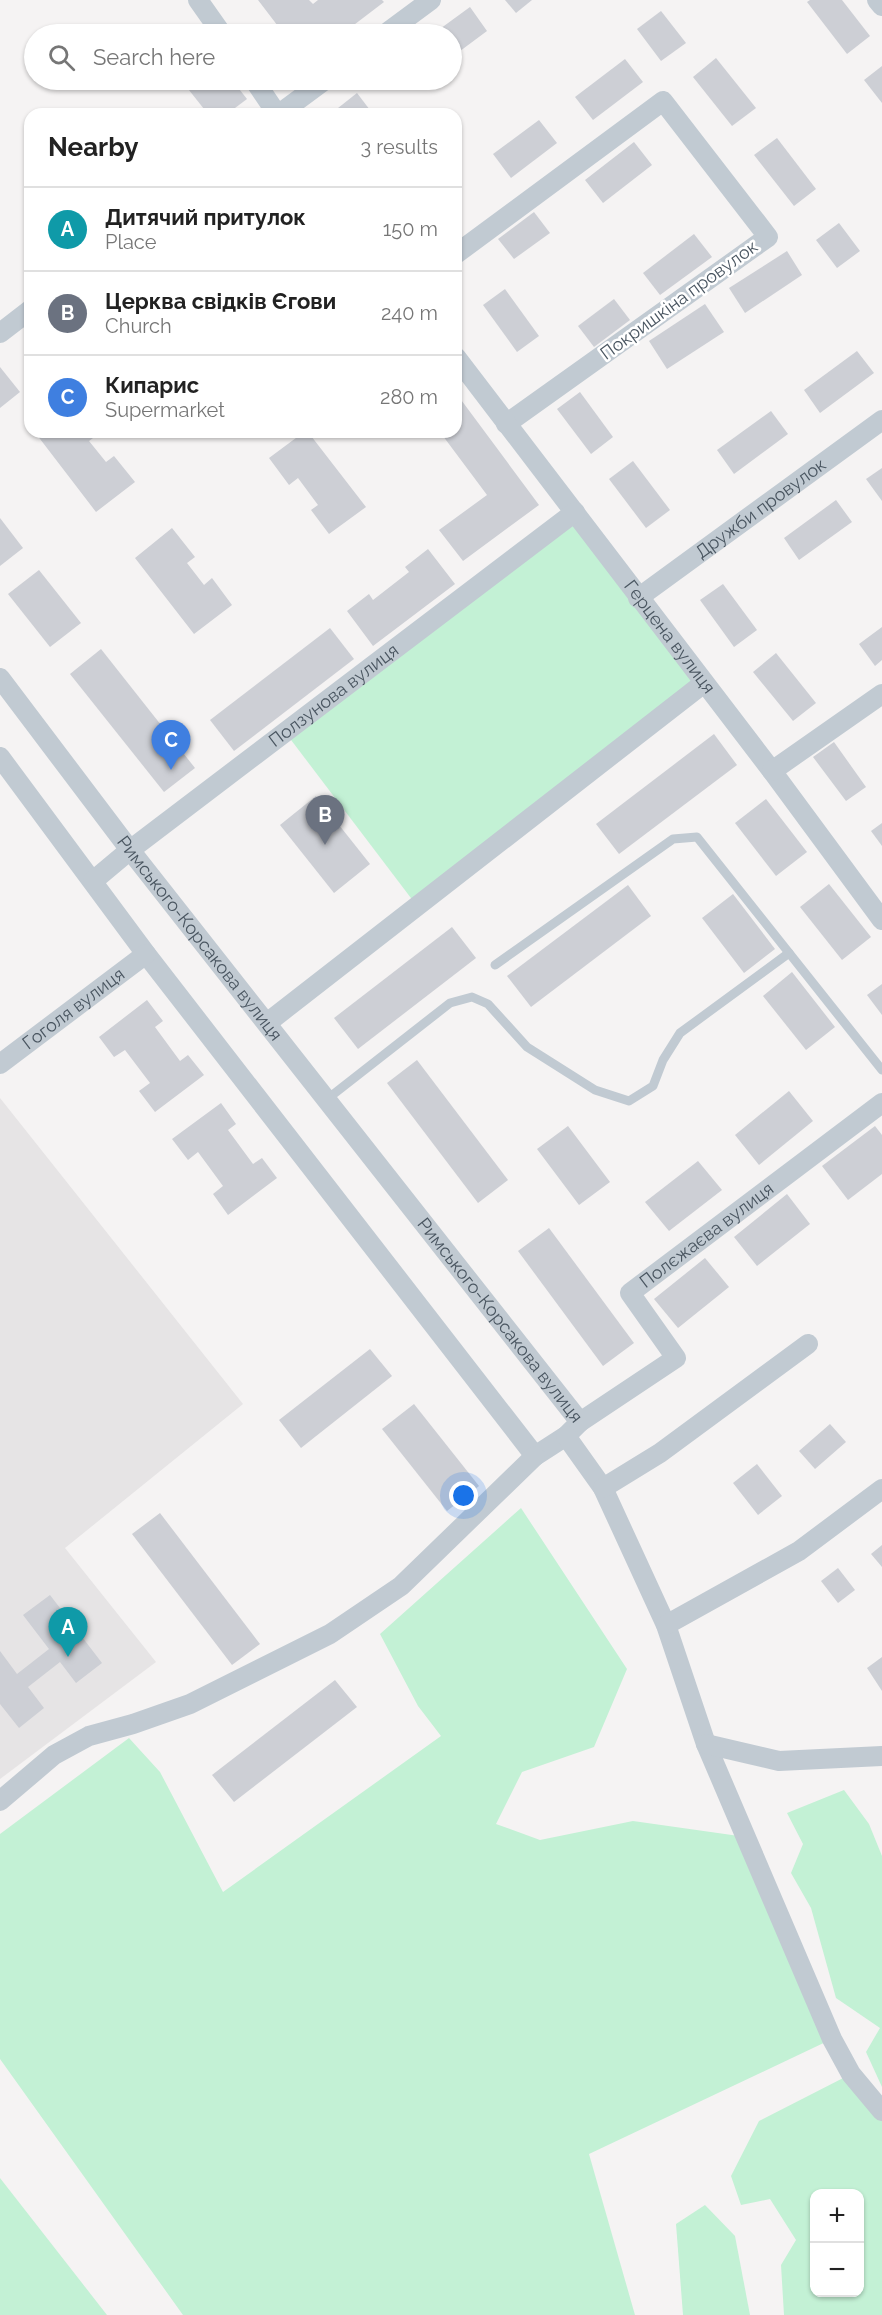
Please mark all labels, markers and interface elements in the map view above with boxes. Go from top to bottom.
search box [24,24,462,90]
icon: search [45,41,78,74]
text: Search here [93,44,215,70]
text: Nearby [48,132,138,162]
text: 3 results [360,135,438,159]
text: Дитячий притулок [105,204,306,230]
text: A [61,217,74,241]
text: 150 m [383,217,438,241]
text: Place [105,230,156,254]
street label: Покришкіна провулок [596,236,761,364]
text: Церква свідків Єгови [105,288,336,314]
text: B [61,301,74,325]
text: 240 m [381,301,438,325]
text: Church [105,314,172,338]
text: Кипарис [105,372,199,398]
text: C [61,385,74,409]
text: 280 m [380,385,438,409]
text: Supermarket [105,398,225,422]
street label: Дружби провулок [691,454,830,563]
street label: Герцена вулиця [620,576,720,697]
street label: Ползунова вулиця [264,639,402,751]
pin: C [152,720,190,770]
pin: B [306,796,344,845]
street label: Римського-Корсакова вулиця [113,831,287,1045]
street label: Гоголя вулиця [18,963,128,1053]
street label: Полєжаєва вулиця [635,1178,777,1292]
street label: Римського-Корсакова вулиця [413,1213,587,1427]
your location [449,1481,478,1510]
pin: A [48,1608,88,1657]
map controls [810,2189,864,2297]
button: + [810,2189,864,2243]
button: − [810,2243,864,2297]

